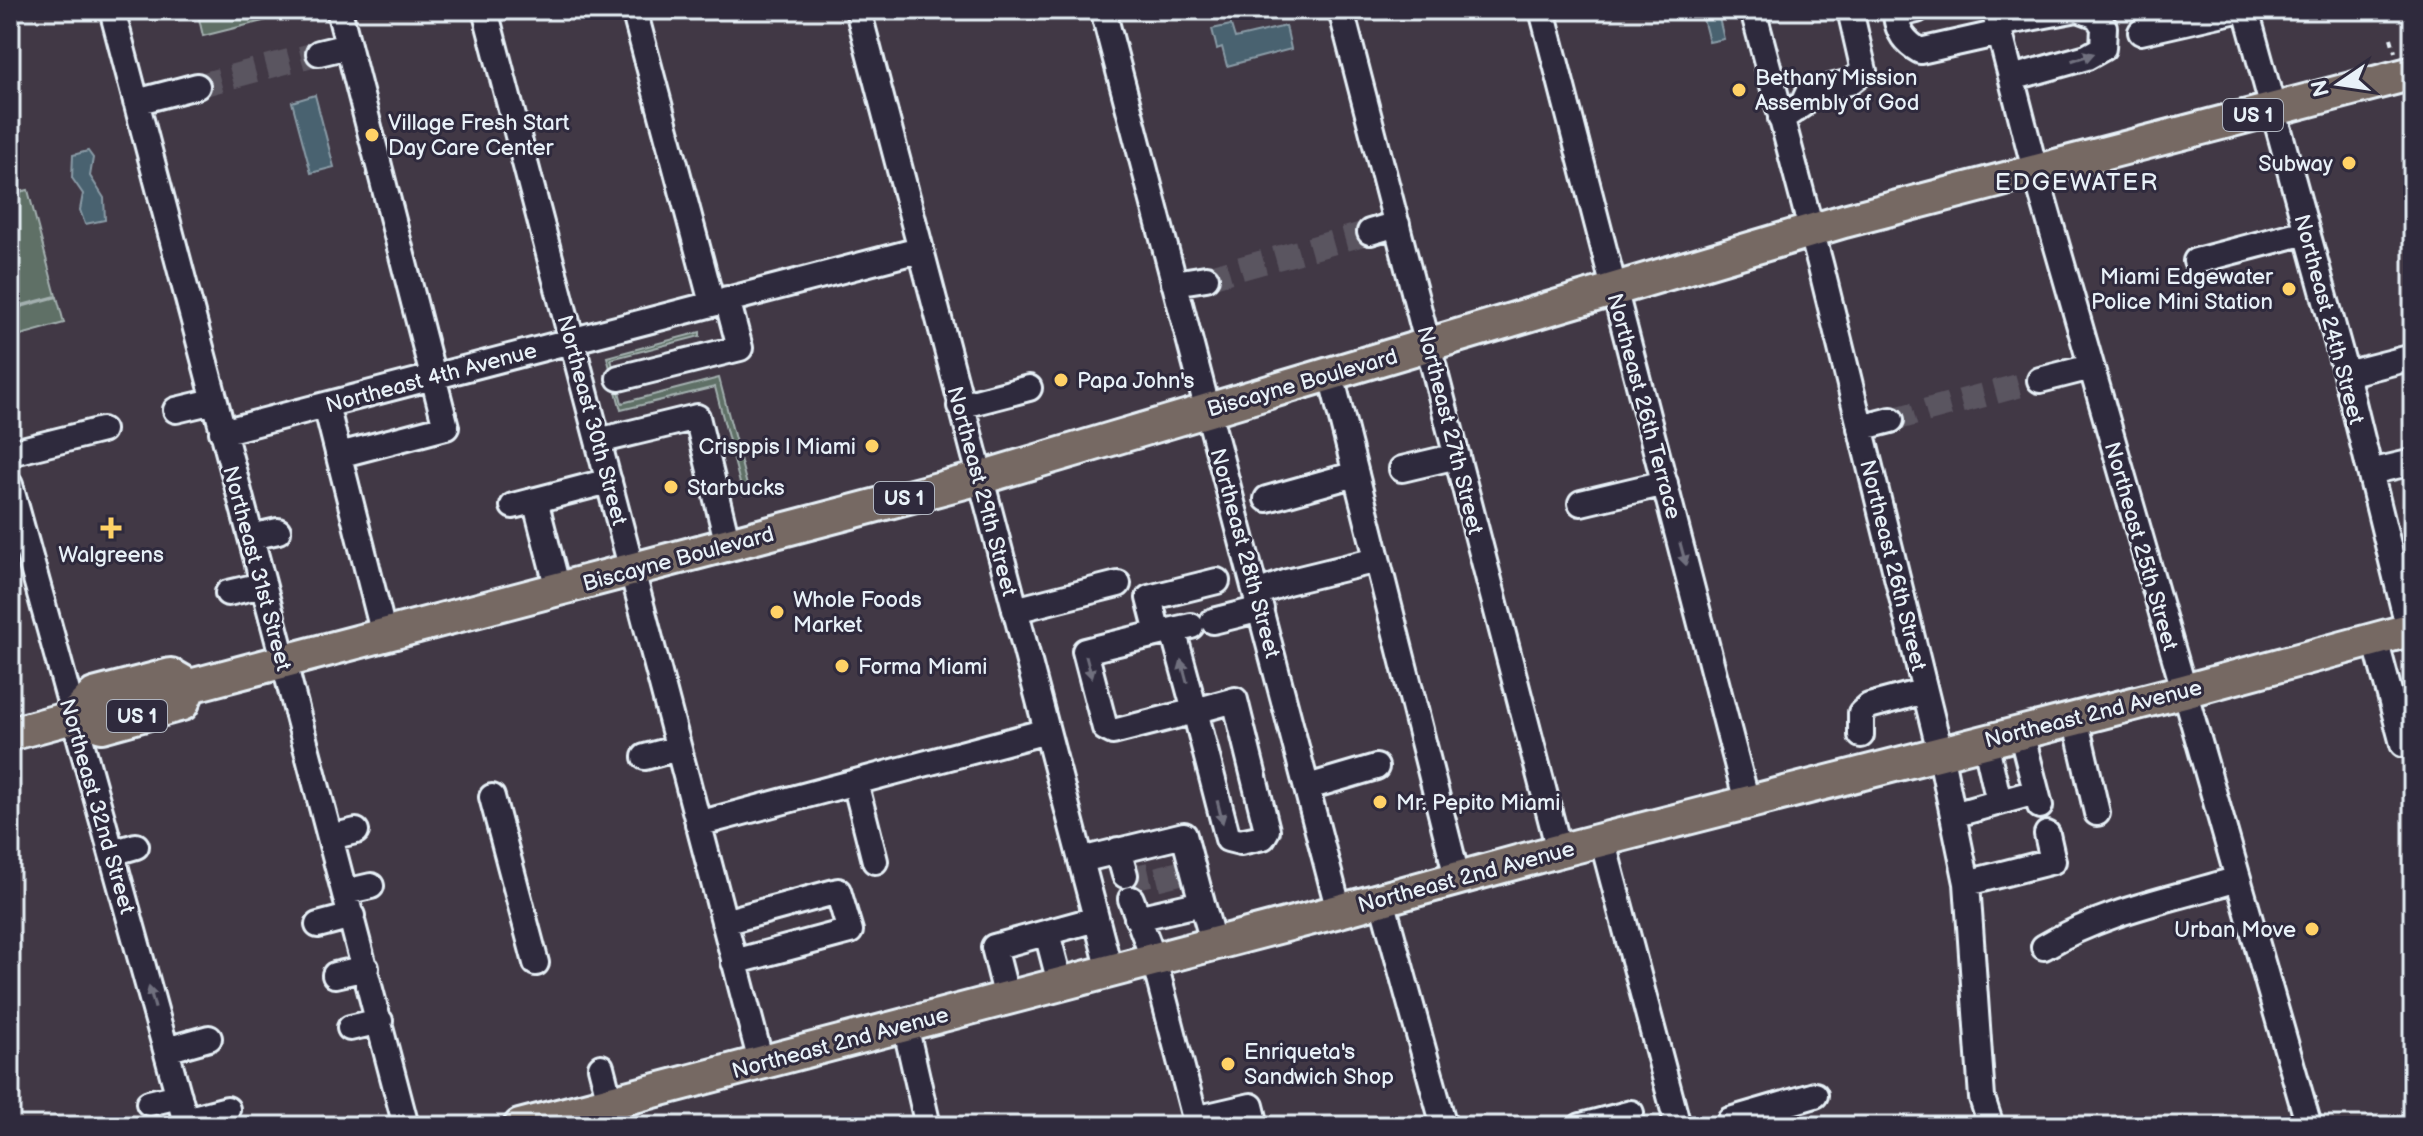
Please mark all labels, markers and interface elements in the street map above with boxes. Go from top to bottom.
north arrow [2299,44,2379,124]
one-way arrow [2071,51,2095,63]
place label: Bethany Mission Assembly of God [1755,65,1919,117]
text: N [2306,77,2336,99]
marker: Bethany Mission Assembly of God [1730,81,1748,99]
road number: US 1 [2223,99,2283,131]
place label: Village Fresh Start Day Care Center [388,110,570,162]
marker: Village Fresh Start Day Care Center [363,126,381,144]
place label: Subway [2258,151,2333,178]
marker: Subway [2340,154,2358,172]
district label: EDGEWATER [1995,168,2159,197]
street label: Northeast 24th Street [2288,212,2370,427]
place label: Miami Edgewater Police Mini Station [2091,264,2274,316]
marker: Miami Edgewater Police Mini Station [2280,280,2298,298]
street label: Northeast 26th Terrace [1600,291,1687,522]
street label: Northeast 30th Street [550,312,633,529]
street label: Northeast 27th Street [1411,323,1489,538]
street label: Northeast 4th Avenue [323,337,540,420]
street label: Biscayne Boulevard [1204,343,1401,424]
place label: Papa John's [1077,368,1195,395]
marker: Papa John's [1052,371,1070,389]
street label: Northeast 29th Street [941,384,1023,599]
place label: Crisppis | Miami [699,434,856,461]
marker: Crisppis | Miami [863,437,881,455]
street label: Northeast 25th Street [2098,439,2183,654]
street label: Northeast 28th Street [1204,446,1286,661]
street label: Northeast 26th Street [1853,457,1932,674]
street label: Northeast 31st Street [216,463,297,674]
place label: Starbucks [687,475,785,502]
marker: Starbucks [662,478,680,496]
road number: US 1 [874,482,934,514]
marker: Walgreens [102,519,120,537]
street label: Biscayne Boulevard [580,521,777,598]
one-way arrow [1677,541,1689,566]
place label: Walgreens [58,542,164,569]
place label: Whole Foods Market [793,587,922,639]
marker: Whole Foods Market [768,603,786,621]
place label: Forma Miami [858,654,987,681]
one-way arrow [1084,655,1096,680]
marker: Forma Miami [833,657,851,675]
one-way arrow [1177,658,1189,683]
street label: Northeast 2nd Avenue [1982,674,2205,755]
street label: Northeast 32nd Street [53,696,140,917]
road number: US 1 [107,700,167,732]
place label: Mr. Pepito Miami [1396,790,1560,817]
marker: Mr. Pepito Miami [1371,793,1389,811]
one-way arrow [1214,800,1226,825]
street label: Northeast 2nd Avenue [1355,836,1578,919]
place label: Urban Move [2174,917,2296,944]
marker: Urban Move [2303,920,2321,938]
one-way arrow [145,984,158,1008]
street label: Northeast 2nd Avenue [729,1002,952,1085]
place label: Enriqueta's Sandwich Shop [1244,1039,1394,1091]
marker: Enriqueta's Sandwich Shop [1219,1055,1237,1073]

